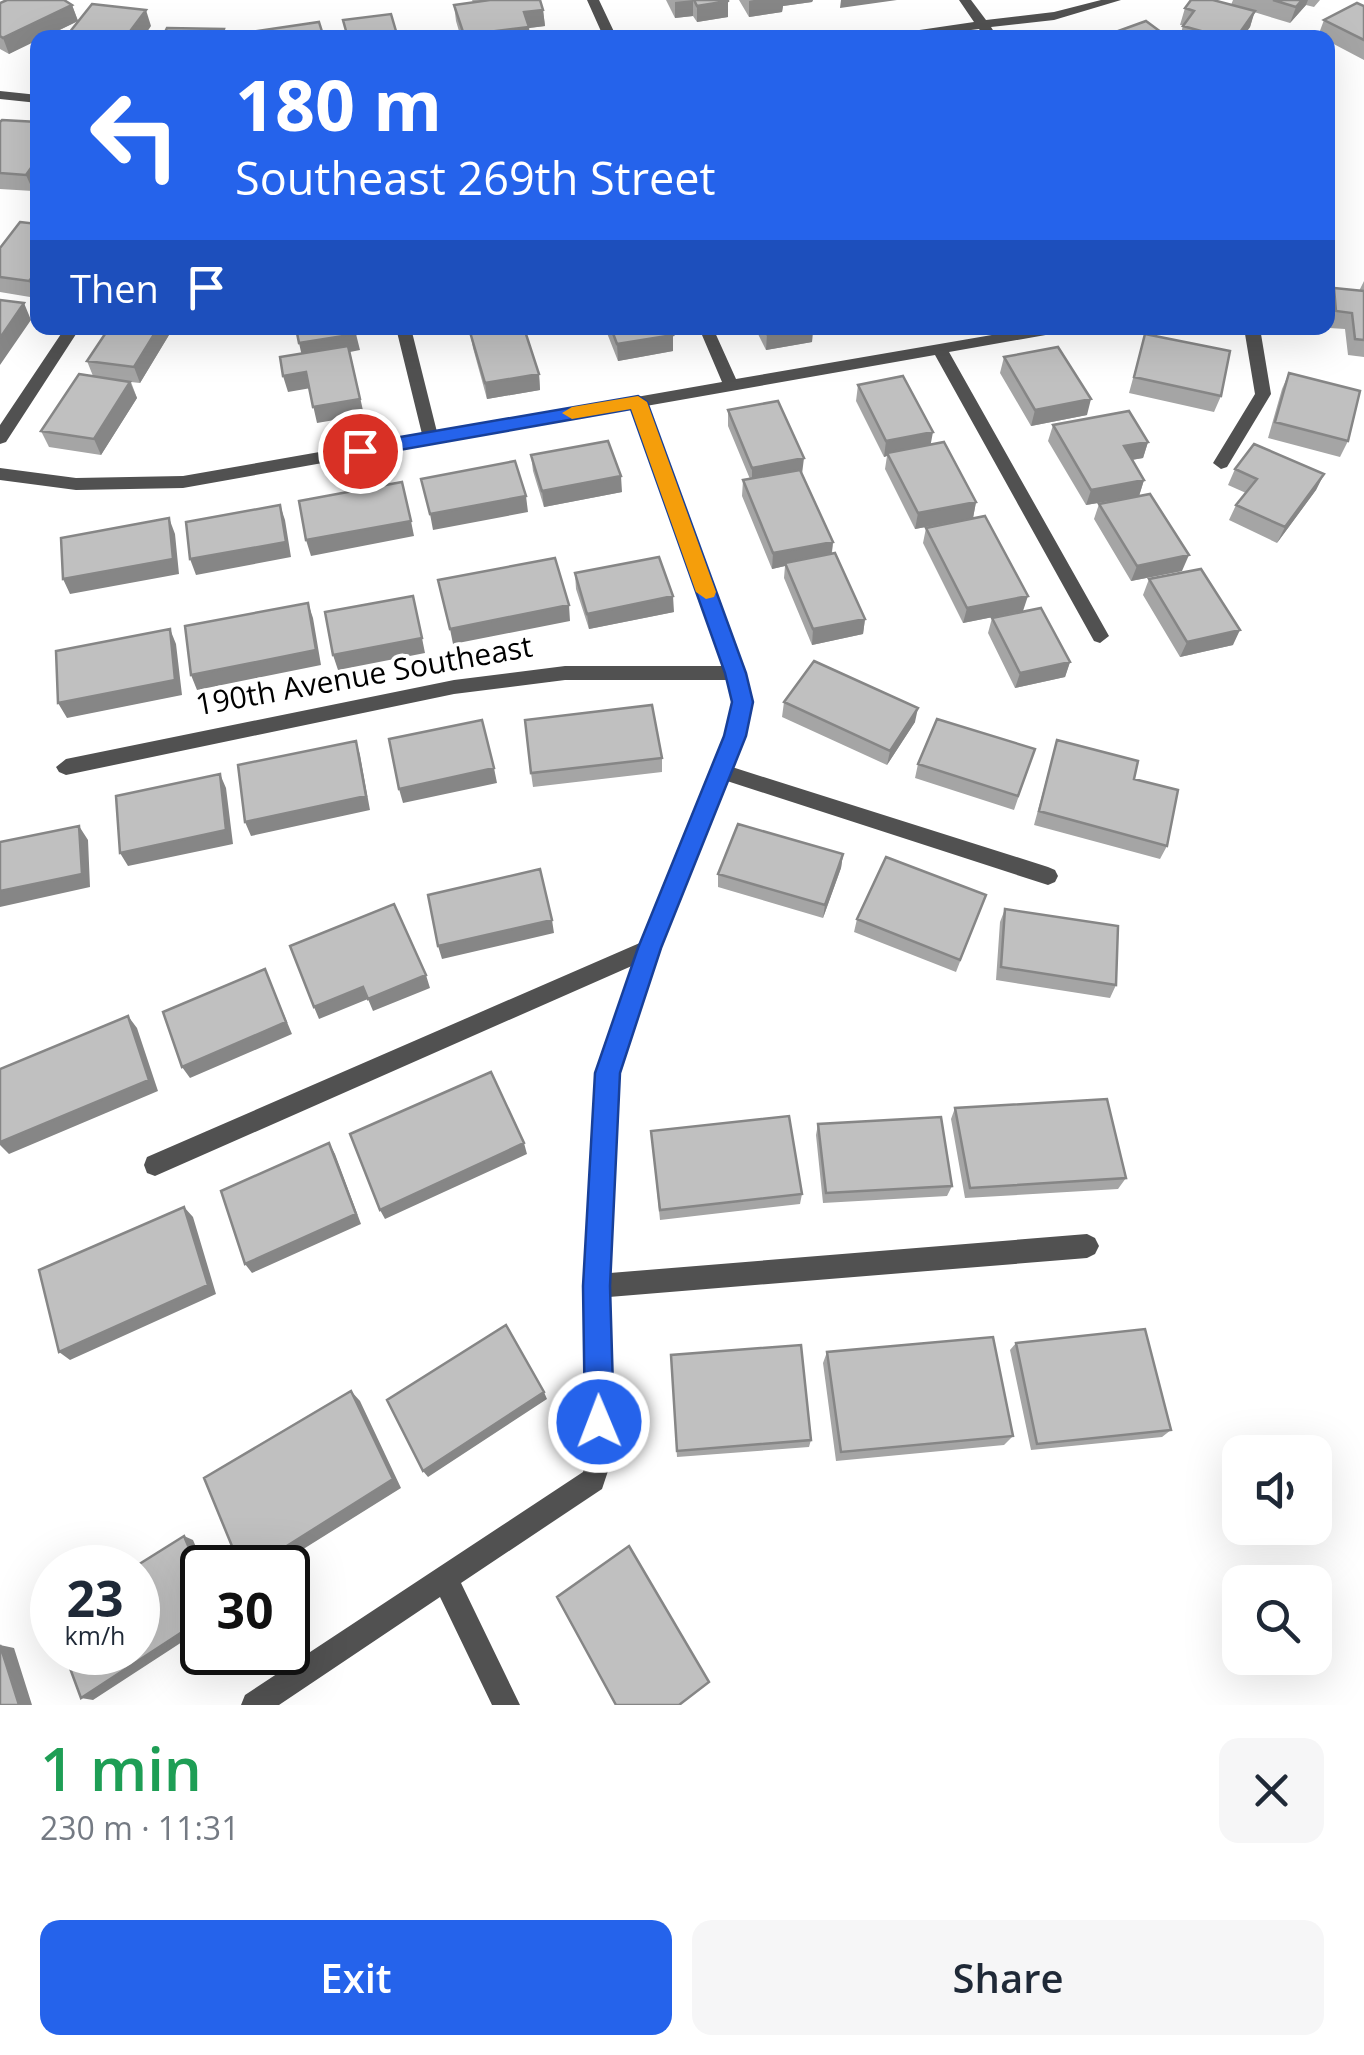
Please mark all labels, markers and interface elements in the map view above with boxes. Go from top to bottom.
text: 180 m [235,56,442,152]
icon: left [70,70,200,200]
text: Southeast 269th Street [235,147,716,208]
icon: arrive [179,260,234,315]
text: Then [70,262,159,314]
pin [318,409,403,494]
icon: arrive [333,424,388,479]
street label: 190th Avenue Southeast [192,625,535,724]
position arrow [547,1370,651,1474]
map controls [1222,1435,1332,1675]
button: sound [1222,1435,1332,1545]
speed limit sign: 30 [180,1545,310,1675]
text: 23 [66,1564,124,1632]
button: search [1222,1565,1332,1675]
text: km/h [65,1618,125,1652]
text: 1 min [40,1727,202,1809]
button: close [1219,1738,1324,1843]
text: 230 m · 11:31 [40,1806,239,1849]
button: Exit [40,1920,672,2035]
button: Share [692,1920,1324,2035]

